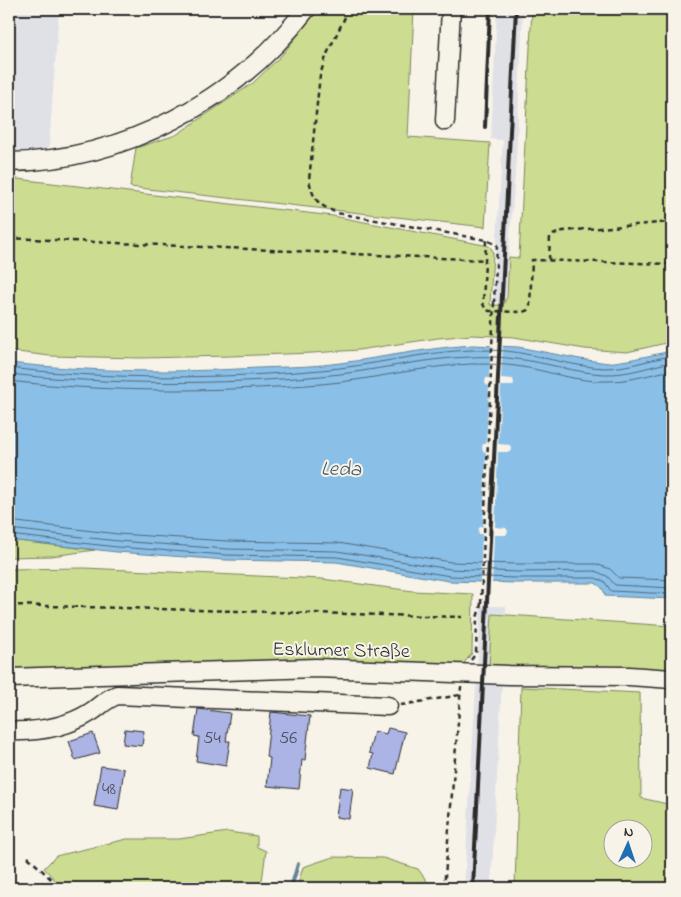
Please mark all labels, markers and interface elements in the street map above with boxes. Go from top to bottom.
water label: Leda [321,455,362,485]
street label: Esklumer Straße [272,636,410,667]
house number: 54 [203,726,221,752]
house number: 56 [279,726,297,752]
house number: 48 [102,777,116,803]
north arrow [604,820,654,870]
text: N [623,822,634,843]

